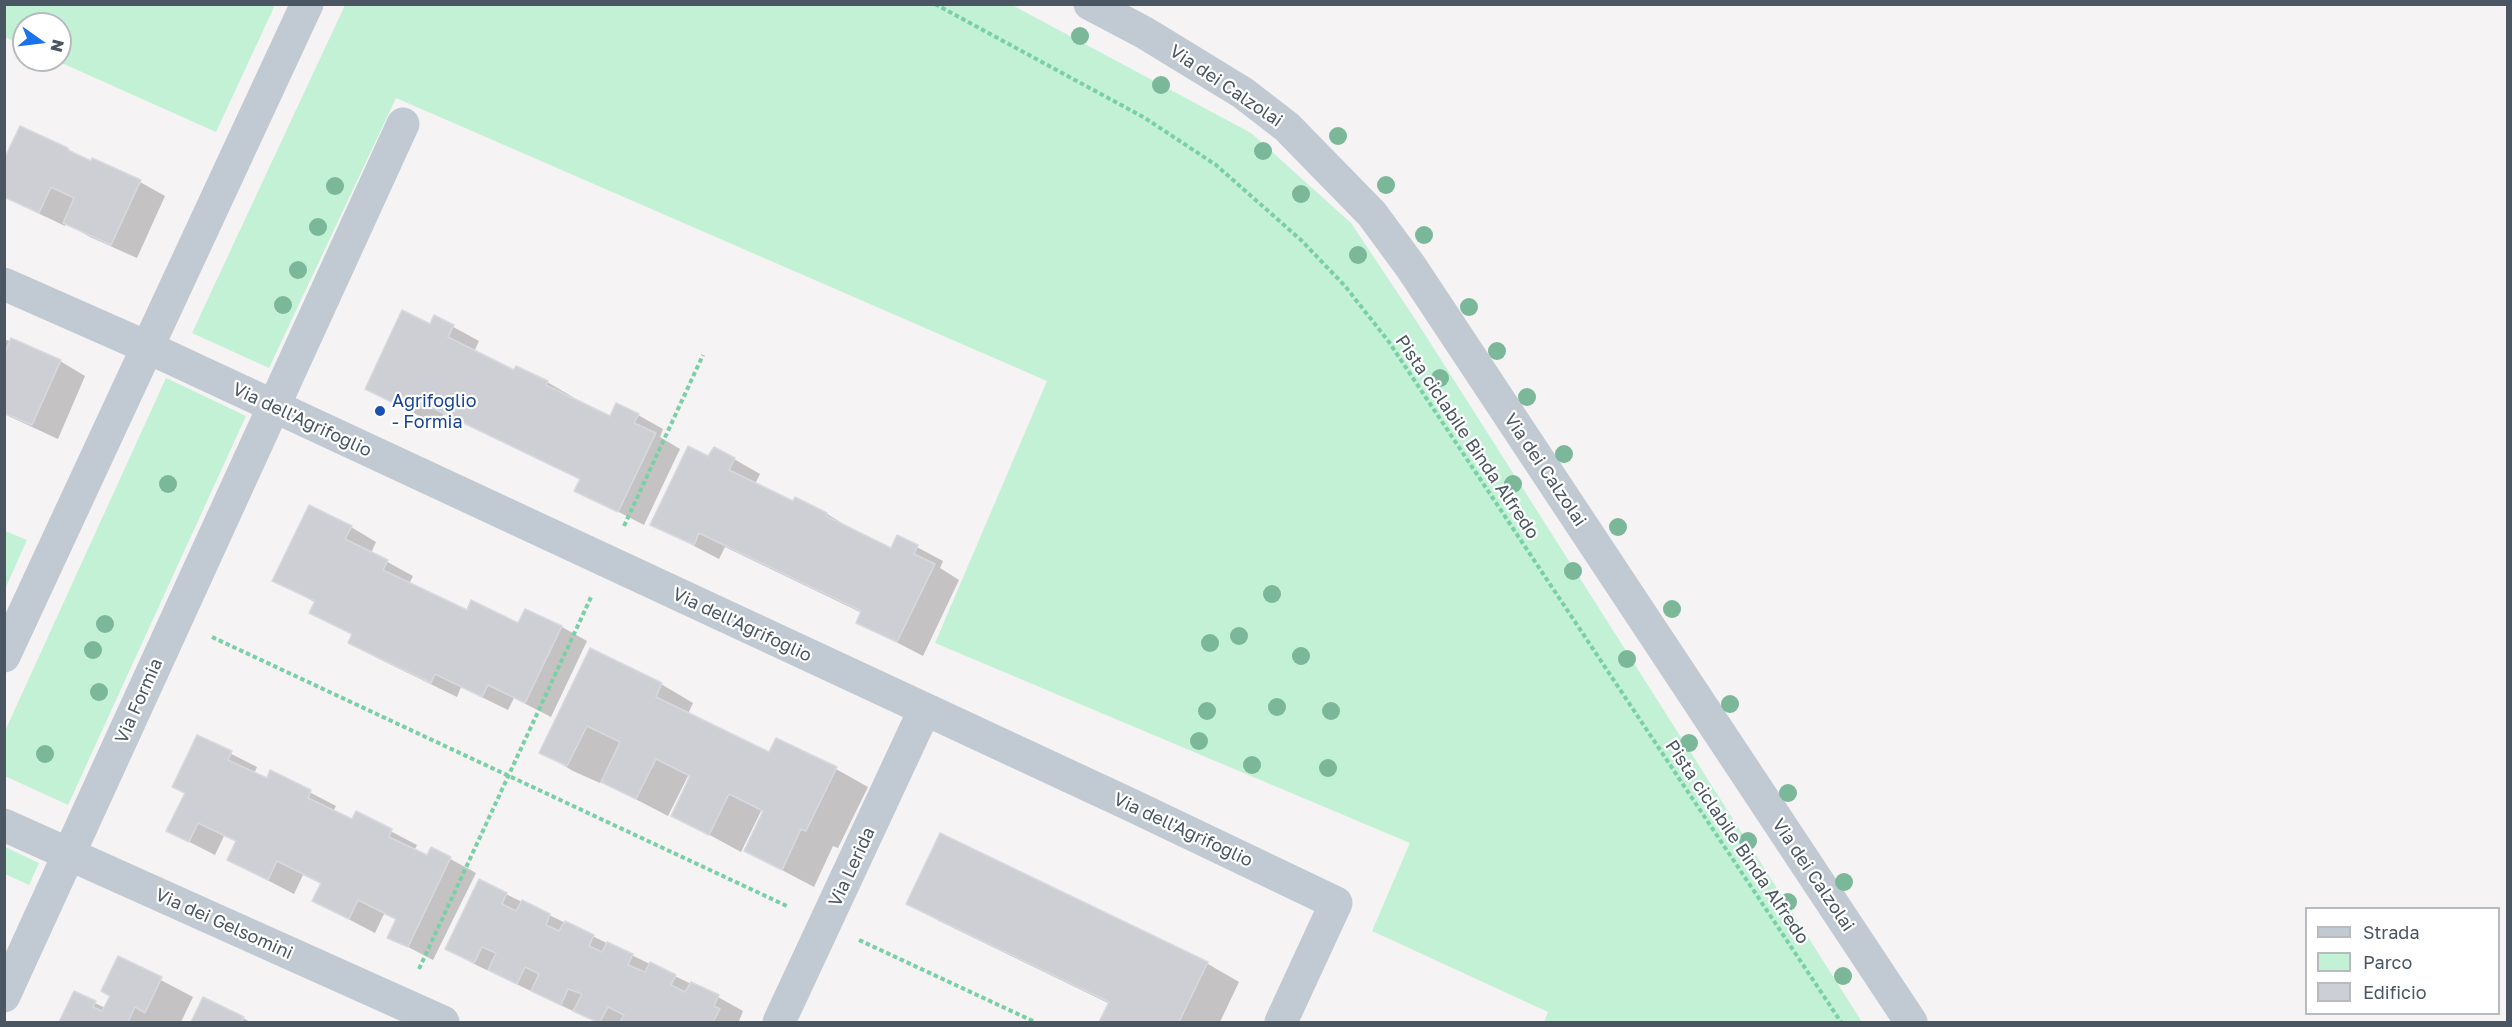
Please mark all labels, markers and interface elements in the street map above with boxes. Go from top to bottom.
north arrow [12,12,72,72]
text: N [46,38,69,54]
street label: Via dei Calzolai [1165,40,1287,132]
street label: Pista ciclabile Binda Alfredo [1391,331,1543,543]
street label: Via dell'Agrifoglio [229,378,375,462]
place label: Agrifoglio - Formia [392,390,476,432]
marker: Agrifoglio - Formia [373,404,387,418]
street label: Via dei Calzolai [1499,409,1591,531]
street label: Via dell'Agrifoglio [669,583,815,667]
street label: Via Formia [111,655,167,747]
street label: Pista ciclabile Binda Alfredo [1661,736,1813,948]
street label: Via dell'Agrifoglio [1110,788,1256,872]
street label: Via dei Calzolai [1767,814,1859,936]
street label: Via Lerida [824,824,880,910]
street label: Via dei Gelsomini [152,884,296,964]
legend [2305,907,2500,1015]
text: Strada [2363,921,2420,943]
text: Parco [2363,951,2412,973]
text: Edificio [2363,981,2427,1003]

